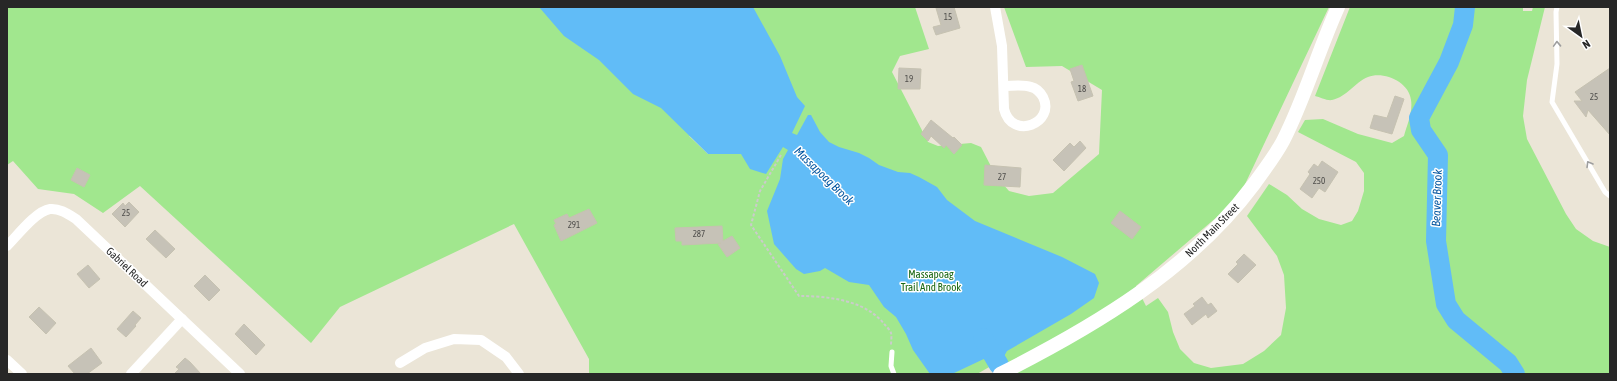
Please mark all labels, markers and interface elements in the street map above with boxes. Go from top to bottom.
house number: 15 [944,12,952,22]
north arrow [1561,16,1601,56]
text: N [1580,38,1592,51]
one-way arrow [1553,41,1561,47]
house number: 19 [905,74,913,84]
house number: 18 [1078,84,1086,94]
house number: 25 [1590,92,1598,102]
water label: Massapoag Brook [791,144,857,208]
one-way arrow [1586,161,1593,168]
water label: Beaver Brook [1429,168,1445,227]
house number: 27 [998,172,1006,182]
house number: 250 [1313,176,1325,186]
street label: North Main Street [1183,201,1241,259]
house number: 25 [122,208,130,218]
house number: 291 [568,220,580,230]
house number: 287 [693,229,705,239]
street label: Gabriel Road [104,245,150,289]
park label: Massapoag Trail And Brook [901,268,961,293]

